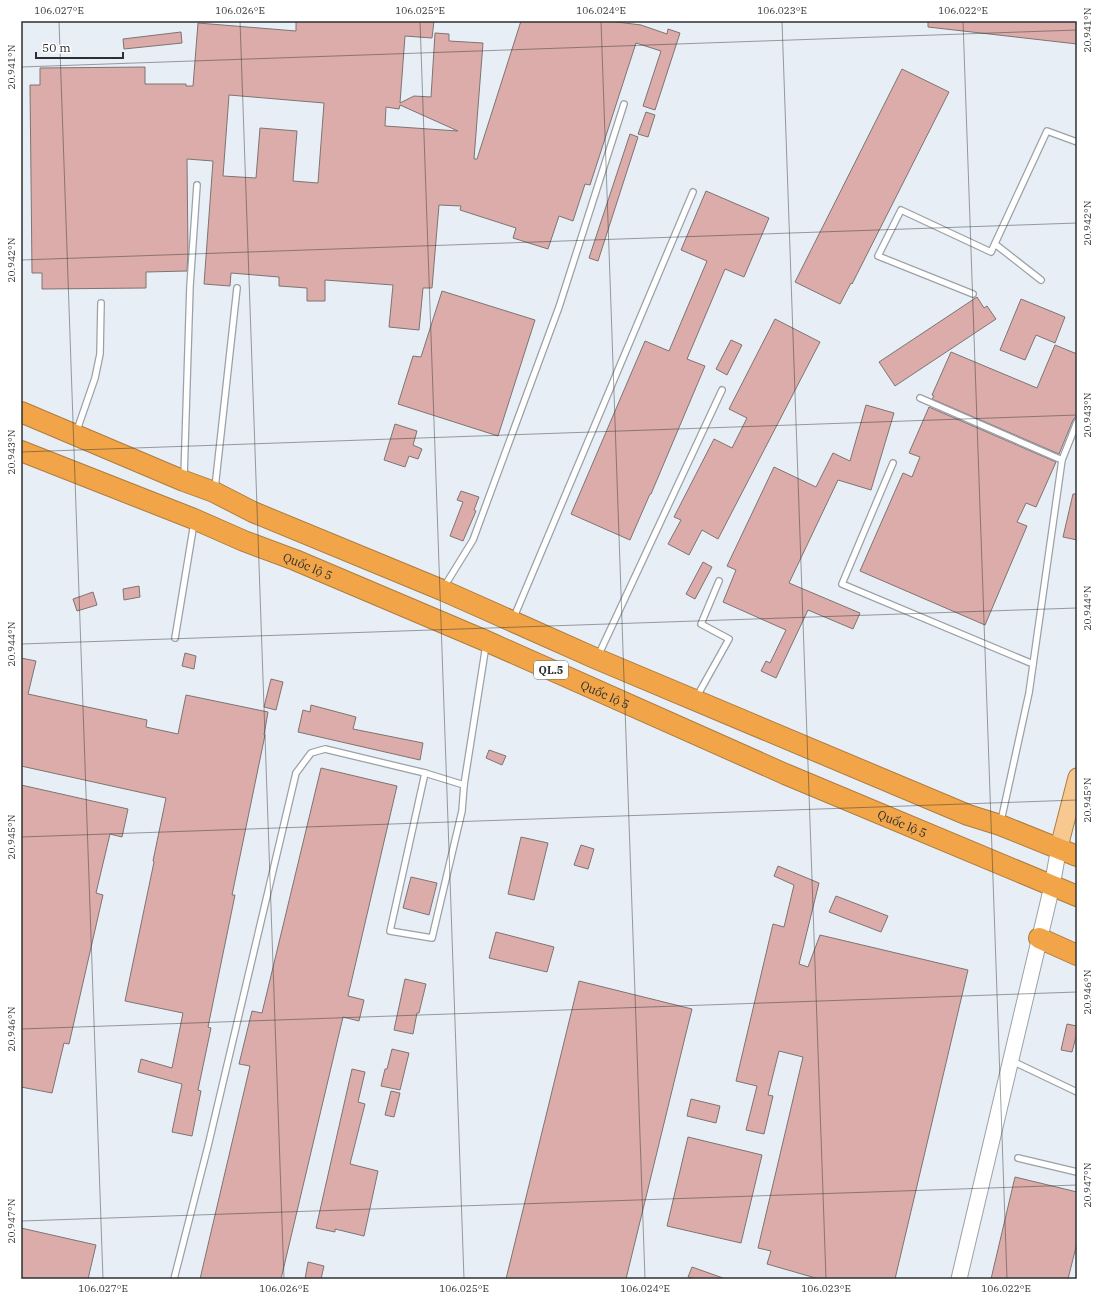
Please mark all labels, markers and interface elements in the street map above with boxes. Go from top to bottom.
text: 106.027°E [34,4,84,17]
text: 106.026°E [215,4,265,17]
text: 106.025°E [395,4,445,17]
text: 106.024°E [576,4,626,17]
text: 106.023°E [757,4,807,17]
text: 106.022°E [938,4,988,17]
text: 20.941°N [1081,7,1094,53]
scale bar [36,34,123,60]
text: 50 m [42,40,71,55]
text: 20.941°N [5,44,18,90]
text: 20.942°N [1081,200,1094,246]
text: 20.942°N [5,237,18,283]
text: 20.943°N [1081,392,1094,438]
text: 20.943°N [5,429,18,475]
street label: Quốc lộ 5 [281,549,335,583]
text: 20.944°N [1081,585,1094,631]
text: 20.944°N [5,621,18,667]
road number: QL.5 [534,661,568,679]
street label: Quốc lộ 5 [578,677,632,712]
text: 20.945°N [1081,777,1094,823]
street label: Quốc lộ 5 [875,806,930,840]
text: 20.945°N [5,814,18,860]
text: 20.946°N [1081,969,1094,1015]
text: 20.946°N [5,1006,18,1052]
text: 20.947°N [1081,1162,1094,1208]
text: 20.947°N [5,1198,18,1244]
text: 106.027°E [78,1282,128,1295]
text: 106.026°E [259,1282,309,1295]
text: 106.025°E [439,1282,489,1295]
text: 106.024°E [620,1282,670,1295]
text: 106.023°E [801,1282,851,1295]
text: 106.022°E [981,1282,1031,1295]

